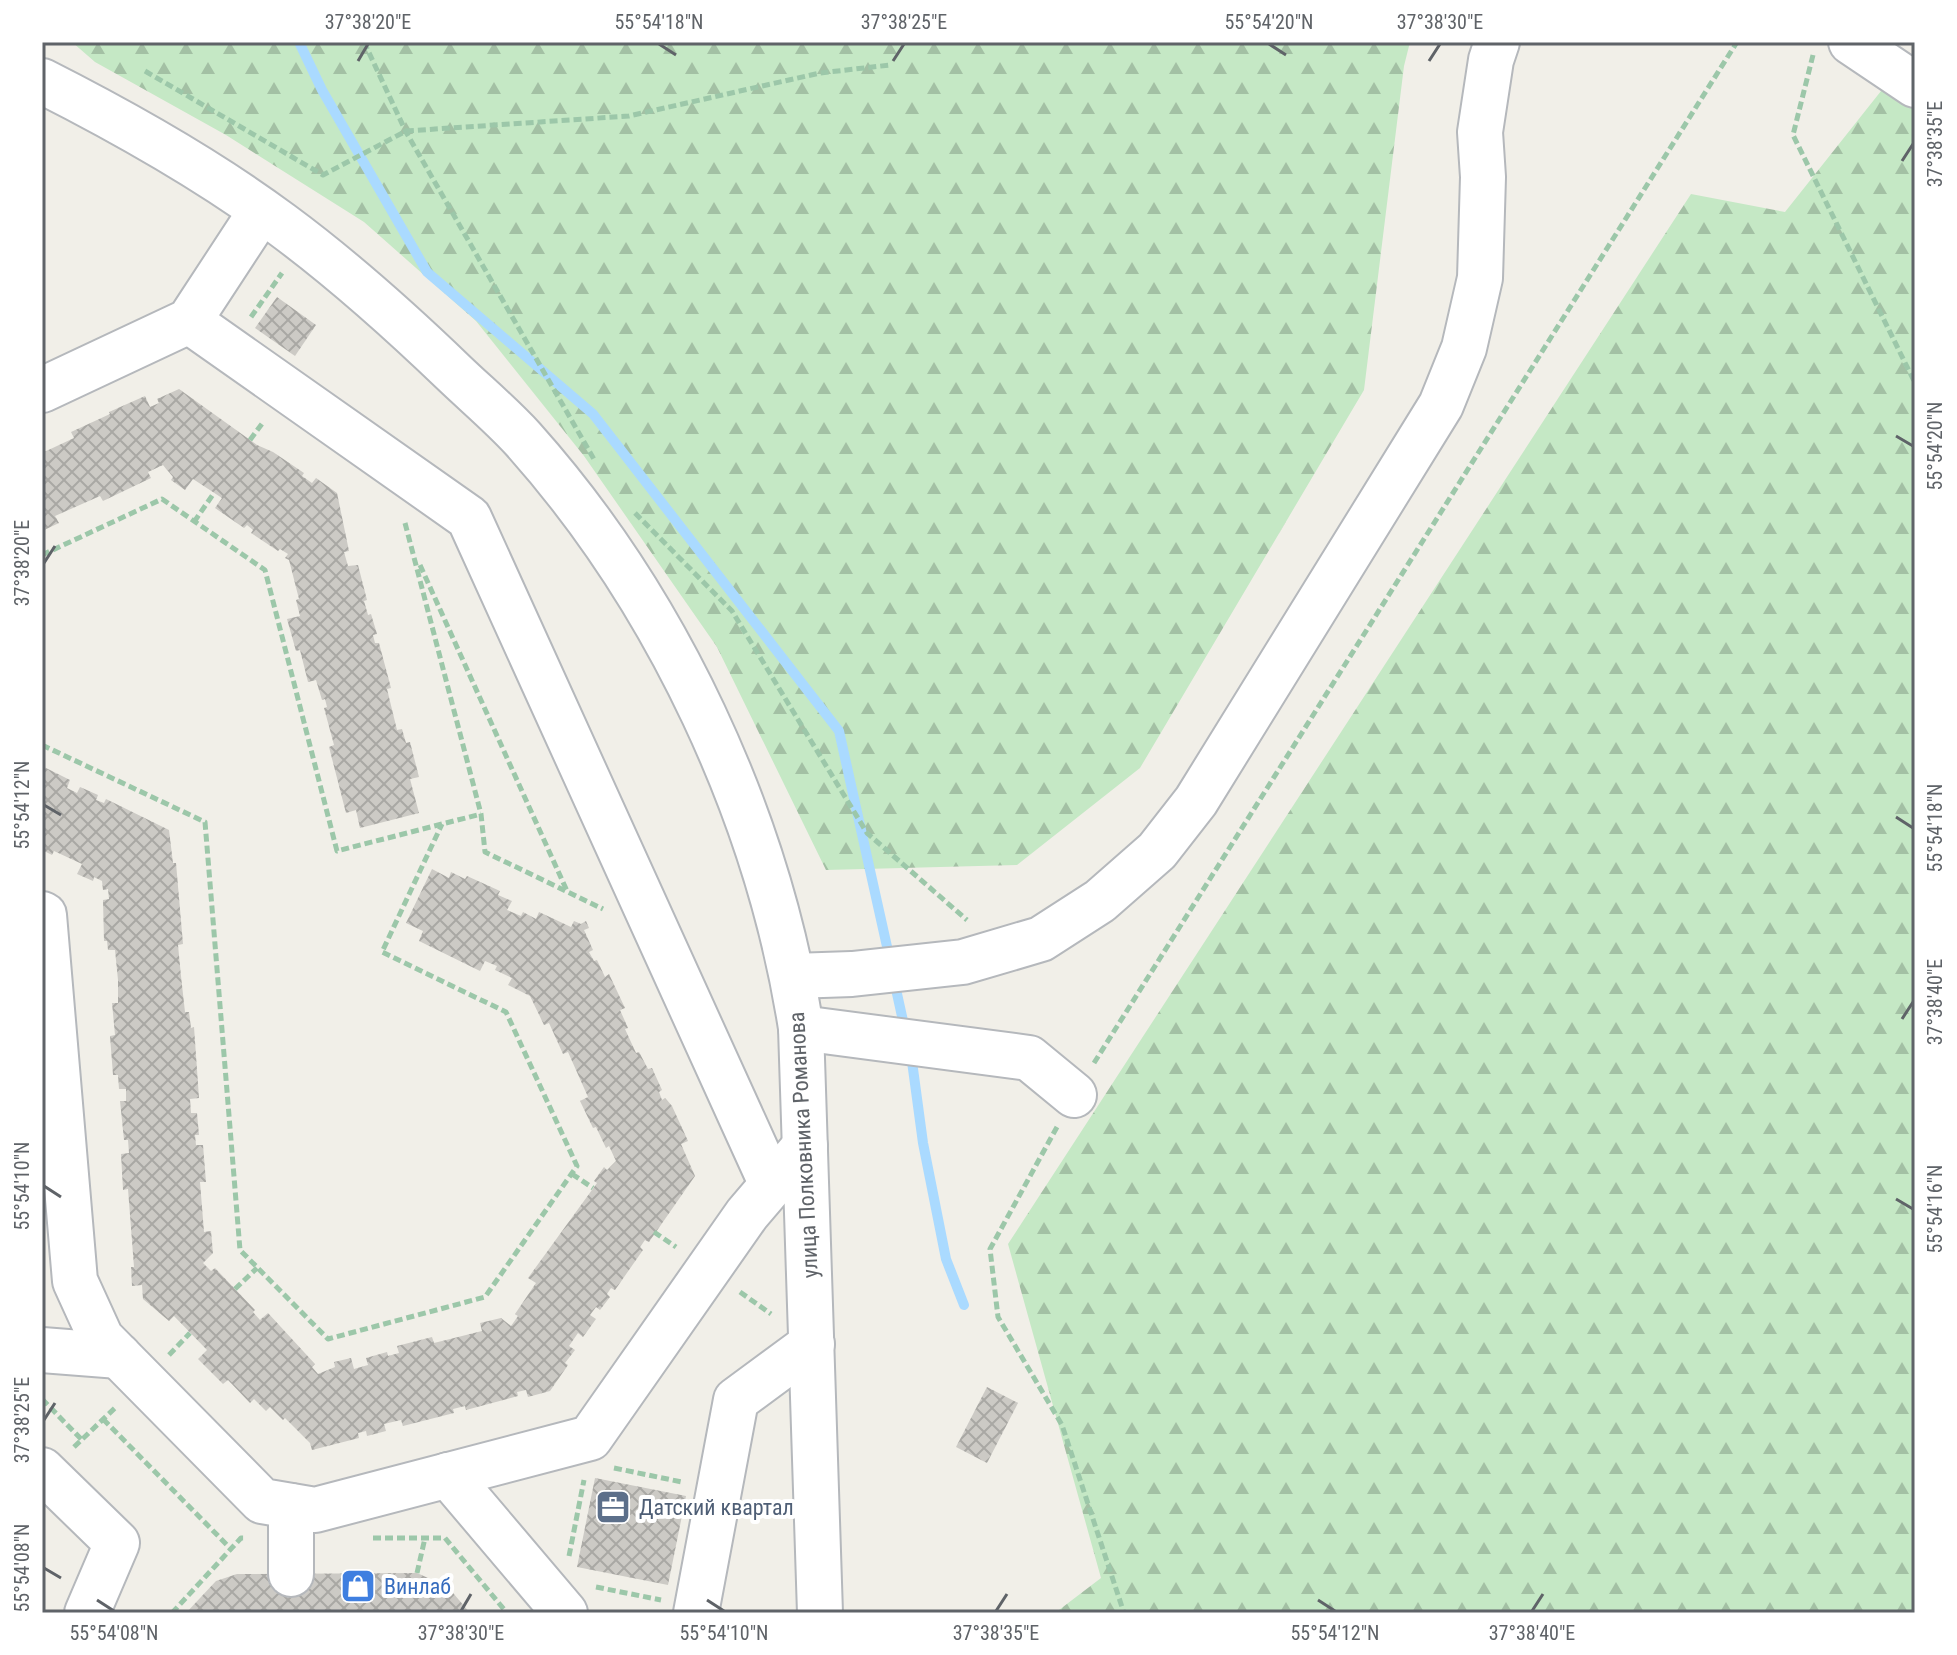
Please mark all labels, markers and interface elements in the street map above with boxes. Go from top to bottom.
text: 37°38'20"E [325,10,411,34]
text: 55°54'18"N [614,10,704,34]
text: 37°38'25"E [861,10,947,34]
text: 55°54'20"N [1224,10,1314,34]
text: 37°38'30"E [1397,10,1483,34]
text: 37°38'35"E [1923,101,1947,187]
text: 55°54'20"N [1923,401,1947,491]
text: 37°38'20"E [10,520,34,606]
text: 55°54'12"N [10,760,34,850]
text: 55°54'18"N [1923,783,1947,873]
text: 37°38'40"E [1923,959,1947,1045]
street label: улица Полковника Романова [784,1011,823,1279]
text: 55°54'10"N [10,1141,34,1231]
text: 55°54'16"N [1923,1164,1947,1254]
text: 37°38'25"E [10,1377,34,1463]
office icon: Датский квартал [594,1488,632,1526]
place label: Датский квартал [639,1495,794,1520]
text: 55°54'08"N [10,1523,34,1613]
shop icon: Винлаб [339,1567,377,1605]
place label: Винлаб [384,1574,451,1599]
text: 55°54'08"N [69,1621,159,1645]
text: 37°38'30"E [418,1621,504,1645]
text: 55°54'10"N [679,1621,769,1645]
text: 37°38'35"E [953,1621,1039,1645]
text: 55°54'12"N [1290,1621,1380,1645]
text: 37°38'40"E [1489,1621,1575,1645]

